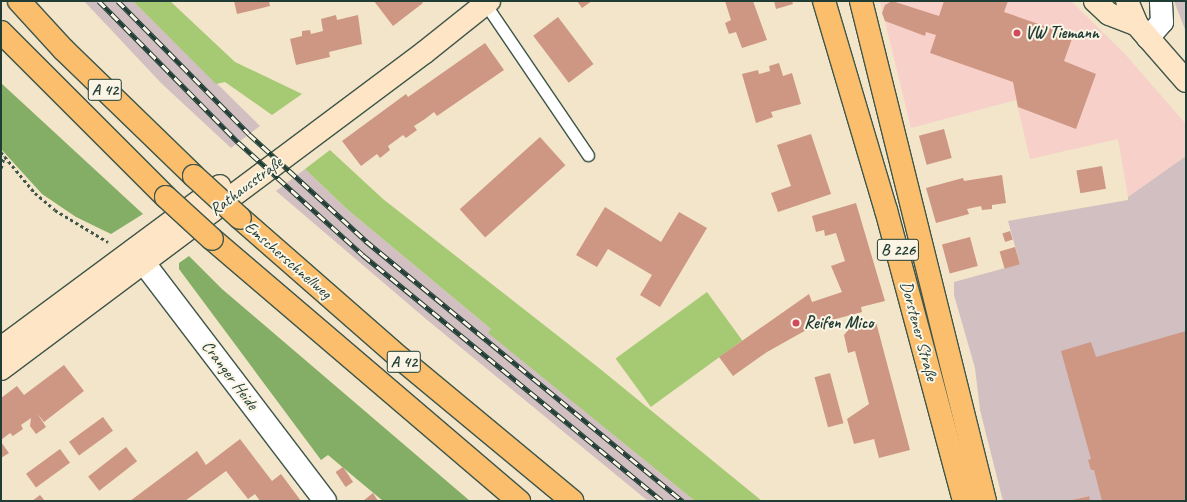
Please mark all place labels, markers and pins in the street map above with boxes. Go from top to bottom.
place label: VW Tiemann [1025,23,1099,43]
marker: VW Tiemann [1012,28,1022,38]
place label: Reifen Mico [804,313,873,333]
marker: Reifen Mico [791,318,801,328]

